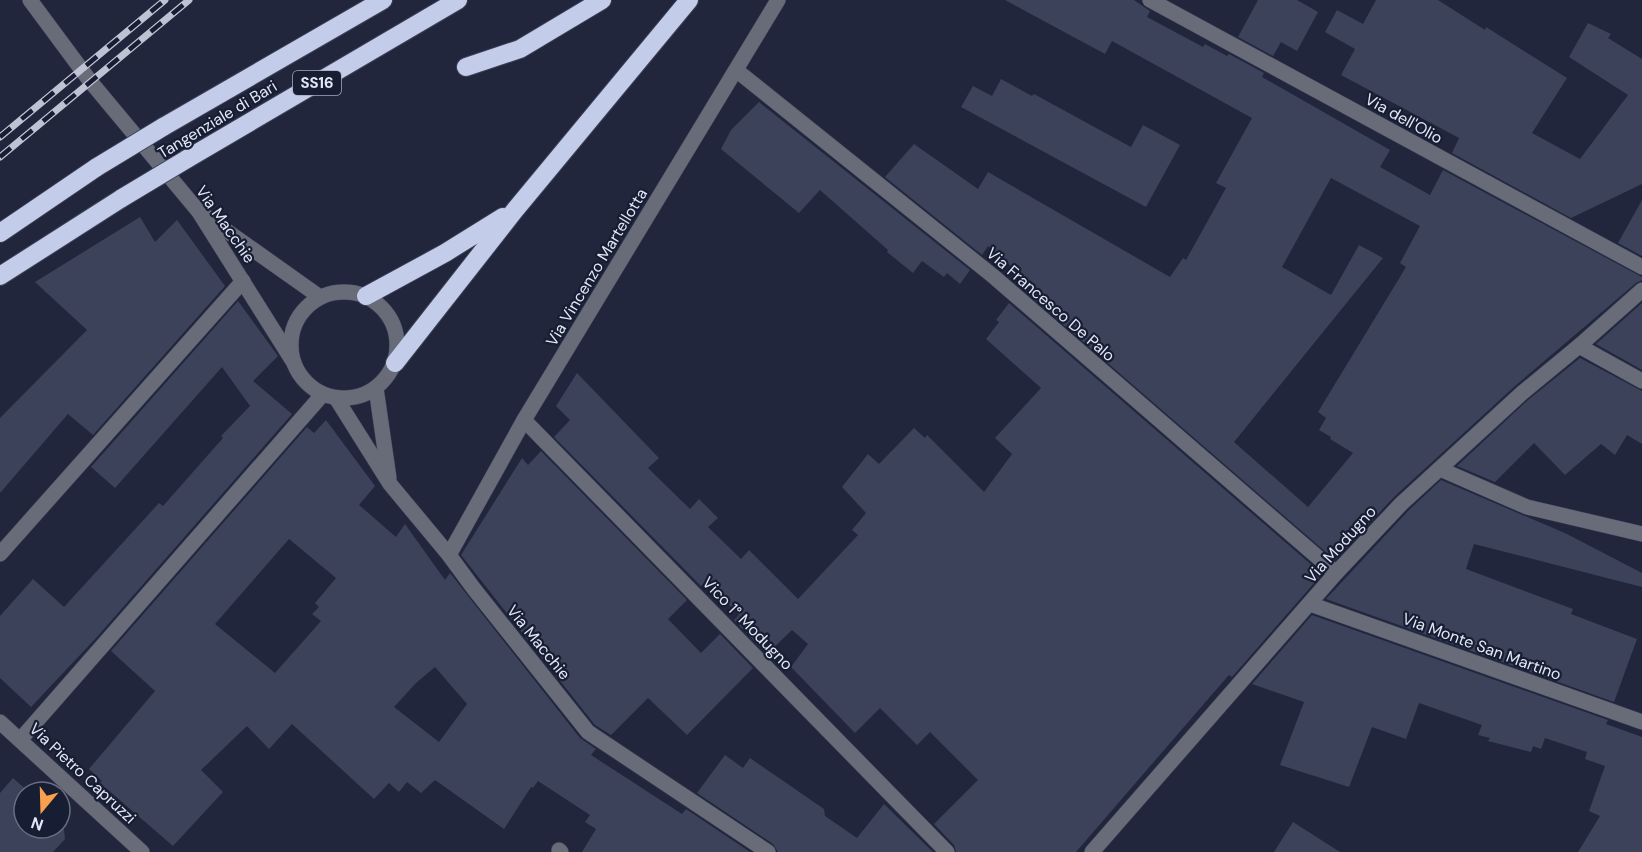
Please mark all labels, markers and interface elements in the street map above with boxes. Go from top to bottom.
road number: SS16 [293,71,341,95]
street label: Tangenziale di Bari [154,76,281,163]
street label: Via dell'Olio [1361,89,1446,148]
street label: Via Macchie [191,181,260,267]
street label: Via Vincenzo Martellotta [541,184,652,350]
street label: Via Francesco De Palo [982,243,1119,366]
street label: Via Modugno [1300,501,1381,587]
street label: Vico 1° Modugno [698,572,798,674]
street label: Via Macchie [502,601,575,684]
street label: Via Monte San Martino [1400,608,1564,685]
street label: Via Pietro Capruzzi [25,718,141,828]
north arrow [12,780,72,840]
text: N [28,812,46,836]

